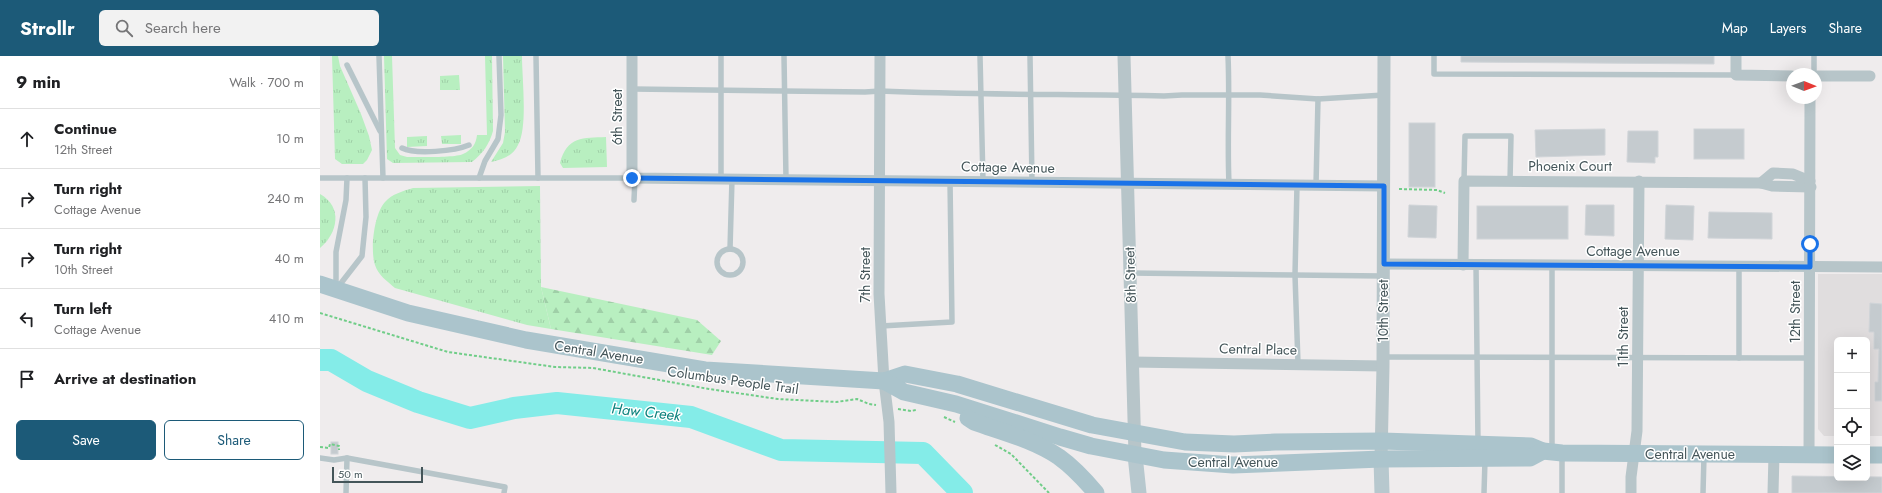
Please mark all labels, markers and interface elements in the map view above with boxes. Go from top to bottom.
search box [99,10,379,46]
text: Strollr [20,15,75,42]
icon: search [113,17,135,39]
text: Search here [145,17,221,39]
text: Map [1722,18,1748,38]
text: Layers [1770,18,1806,38]
text: Share [1828,18,1862,38]
north arrow [1786,68,1822,104]
text: 9 min [16,70,61,94]
text: Walk · 700 m [229,73,304,92]
street label: 6th Street [607,88,627,145]
text: Continue [54,118,117,140]
icon: ahead [16,128,38,150]
text: 10 m [276,129,304,148]
text: 12th Street [54,140,112,159]
street label: Cottage Avenue [961,156,1055,178]
street label: Phoenix Court [1528,156,1612,176]
route end [623,169,641,187]
text: Turn right [54,178,122,200]
icon: right [16,188,38,210]
text: 240 m [267,189,304,208]
text: Cottage Avenue [54,200,141,219]
route start [1801,235,1819,253]
text: Turn right [54,238,122,260]
street label: Cottage Avenue [1586,241,1680,261]
street label: 8th Street [1119,246,1141,303]
street label: 7th Street [855,247,875,303]
icon: right [16,248,38,270]
text: 40 m [275,249,304,268]
text: 10th Street [54,260,113,279]
street label: 10th Street [1373,279,1393,343]
street label: 12th Street [1785,280,1805,343]
text: Turn left [54,298,112,320]
street label: 11th Street [1613,306,1633,367]
icon: left [16,308,38,330]
text: 410 m [269,309,304,328]
text: Cottage Avenue [54,320,141,339]
street label: Central Avenue [553,335,645,369]
map controls [1834,337,1870,481]
button: + [1834,337,1870,373]
street label: Central Place [1219,338,1297,360]
street label: Columbus People Trail [666,361,800,399]
icon: arrive [16,368,38,390]
text: Arrive at destination [54,368,196,390]
button: − [1834,373,1870,409]
water label: Haw Creek [610,397,682,427]
button: locate [1834,409,1870,445]
button: Save [16,420,156,460]
button: Share [164,420,304,460]
street label: Central Avenue [1645,444,1735,464]
button: layers [1834,445,1870,481]
street label: Central Avenue [1188,452,1278,472]
scale bar [332,465,423,484]
text: 50 m [338,466,363,482]

